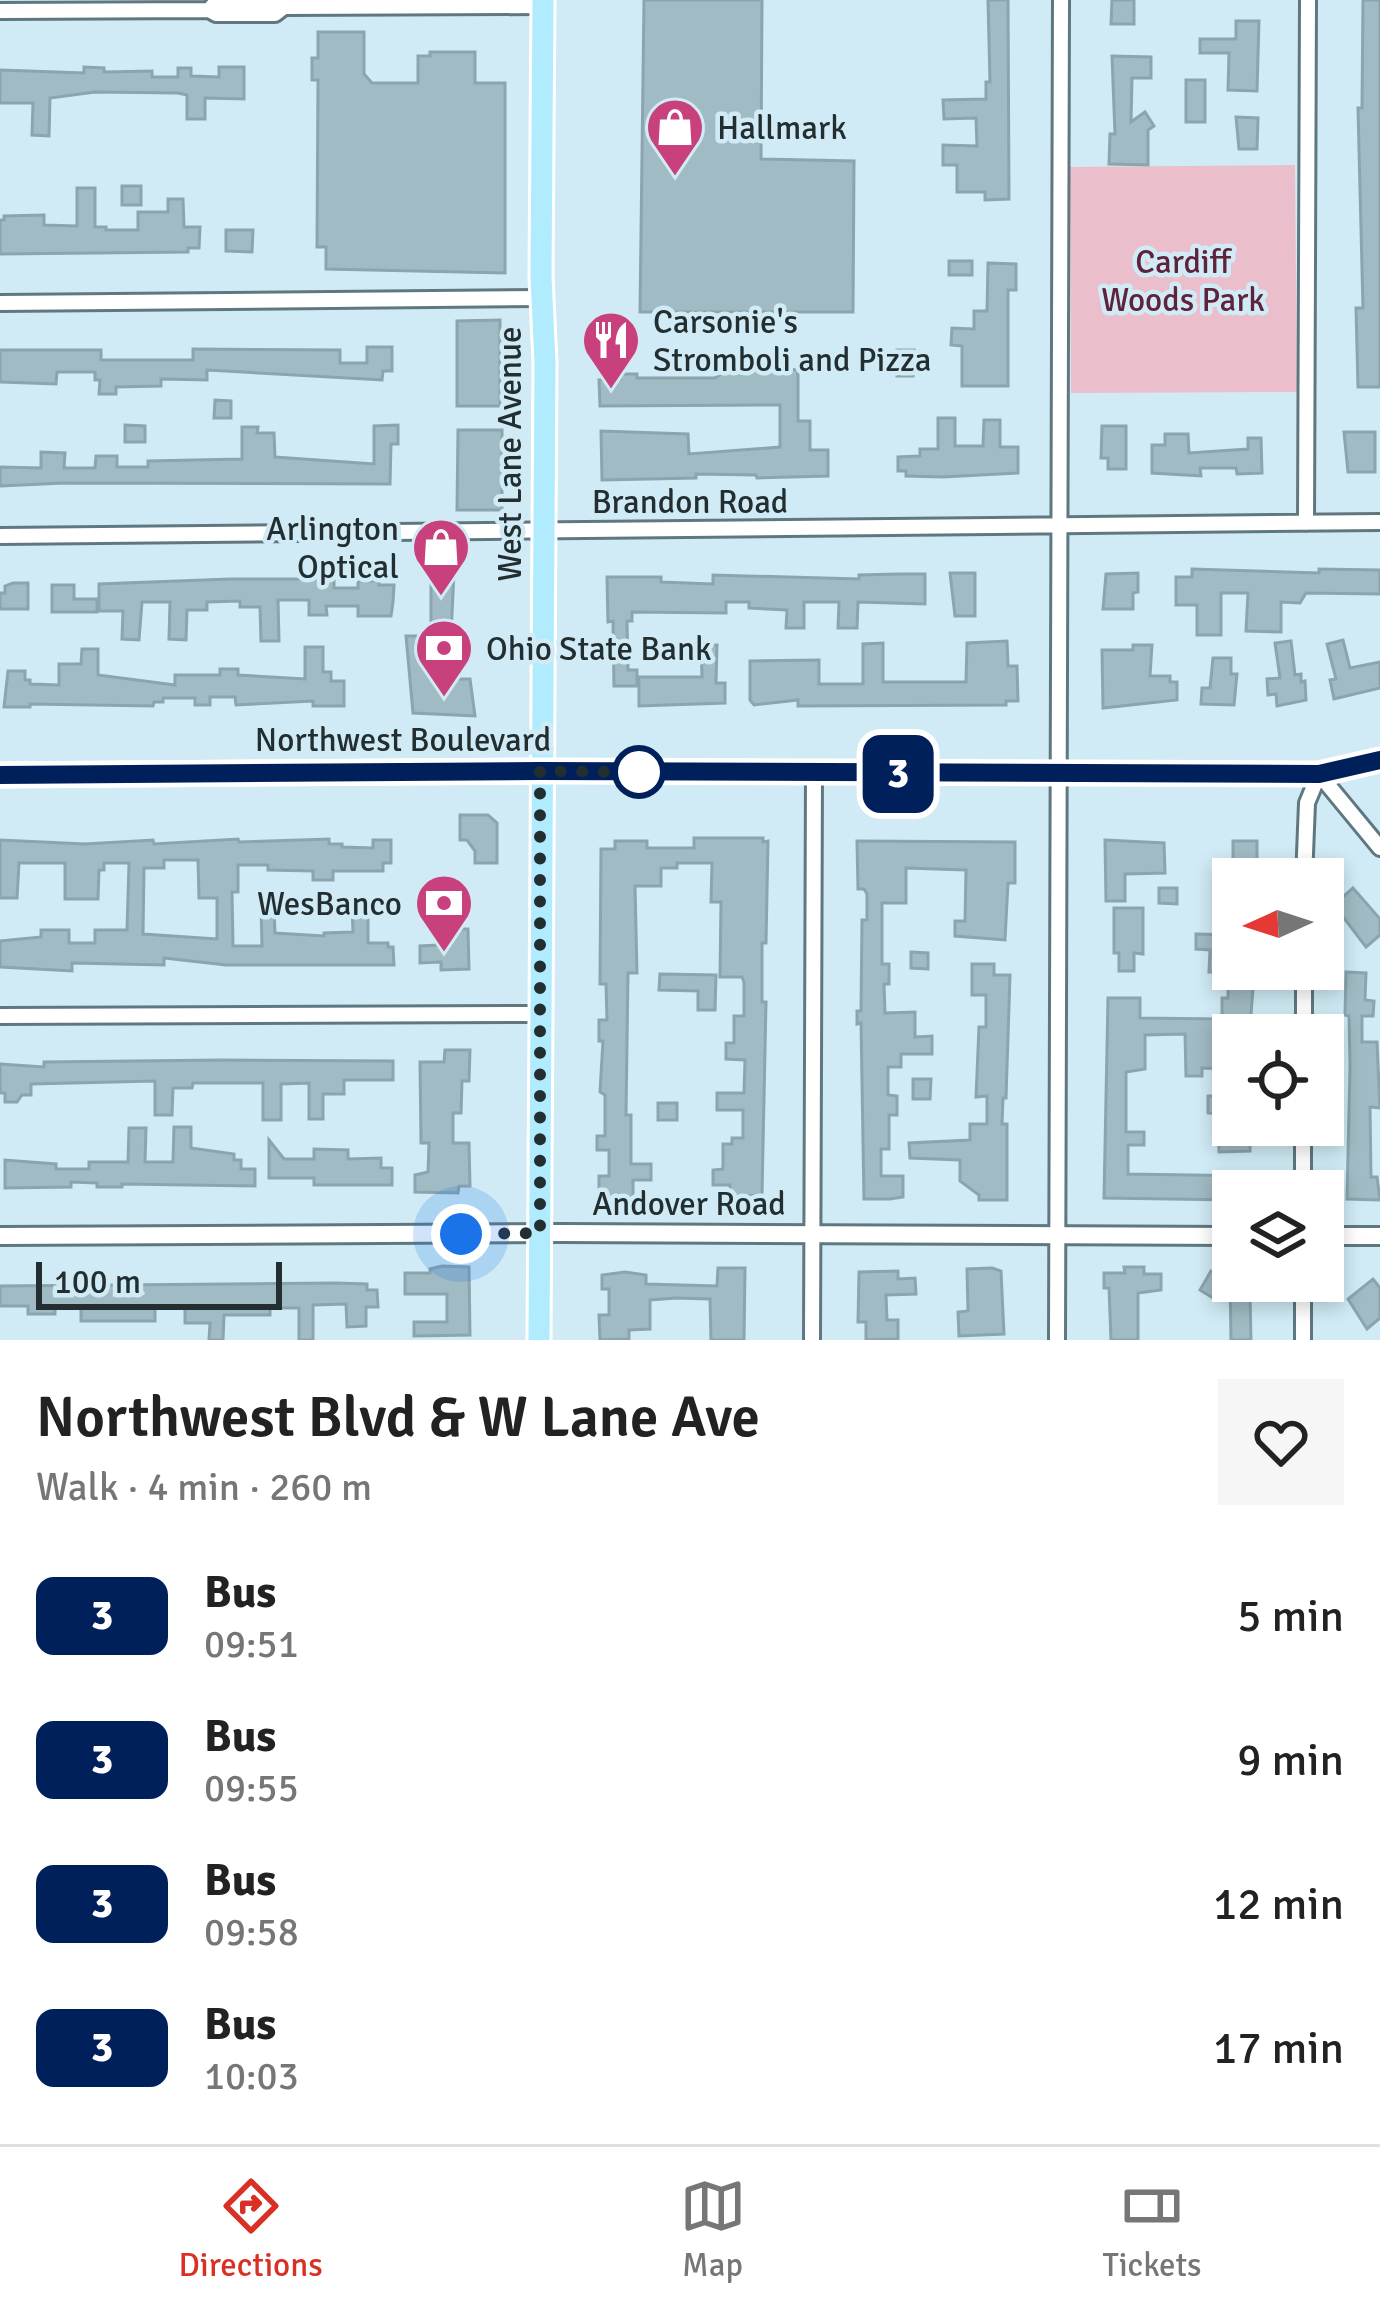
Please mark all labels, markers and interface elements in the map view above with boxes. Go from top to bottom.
shop icon: Hallmark [644,96,706,178]
place label: Hallmark [717,108,847,149]
park label: Cardiff Woods Park [1101,242,1265,321]
place label: Carsonie's Stromboli and Pizza [653,302,932,381]
restaurant icon: Carsonie's Stromboli and Pizza [580,309,642,391]
street label: West Lane Avenue [490,326,531,582]
street label: Brandon Road [592,482,788,523]
place label: Arlington Optical [266,509,399,588]
shop icon: Arlington Optical [410,516,472,598]
bank icon: Ohio State Bank [413,617,475,699]
place label: Ohio State Bank [486,629,712,670]
street label: Northwest Boulevard [255,720,551,761]
line badge: 3 [859,735,937,813]
unlabelled marker [614,747,664,797]
text: 3 [887,748,909,799]
north arrow [1212,858,1344,990]
map controls [1212,858,1344,1302]
bank icon: WesBanco [413,872,475,954]
place label: WesBanco [257,884,402,925]
button: locate [1212,1014,1344,1146]
button: layers [1212,1170,1344,1302]
street label: Andover Road [592,1184,786,1225]
your location [431,1204,491,1264]
scale bar [36,1256,282,1309]
text: 100 m [54,1262,141,1303]
button: heart [1218,1379,1344,1505]
text: Northwest Blvd & W Lane Ave [36,1382,760,1453]
text: Walk · 4 min · 260 m [36,1463,372,1511]
text: Bus [204,1565,276,1620]
text: 5 min [1237,1589,1344,1644]
text: 3 [91,1590,113,1641]
text: 09:51 [204,1620,299,1668]
text: Bus [204,1709,276,1764]
text: 9 min [1237,1733,1344,1788]
text: 3 [91,1734,113,1785]
text: 09:55 [204,1764,299,1812]
text: Bus [204,1853,276,1908]
text: 12 min [1213,1877,1344,1932]
text: 3 [91,1878,113,1929]
text: 09:58 [204,1908,299,1956]
text: Bus [204,1997,276,2052]
text: 17 min [1213,2021,1344,2076]
text: 3 [91,2022,113,2073]
text: 10:03 [204,2052,299,2100]
tab: Directions [178,2173,323,2286]
tab: Map [680,2173,746,2286]
tab: Tickets [1102,2173,1202,2286]

